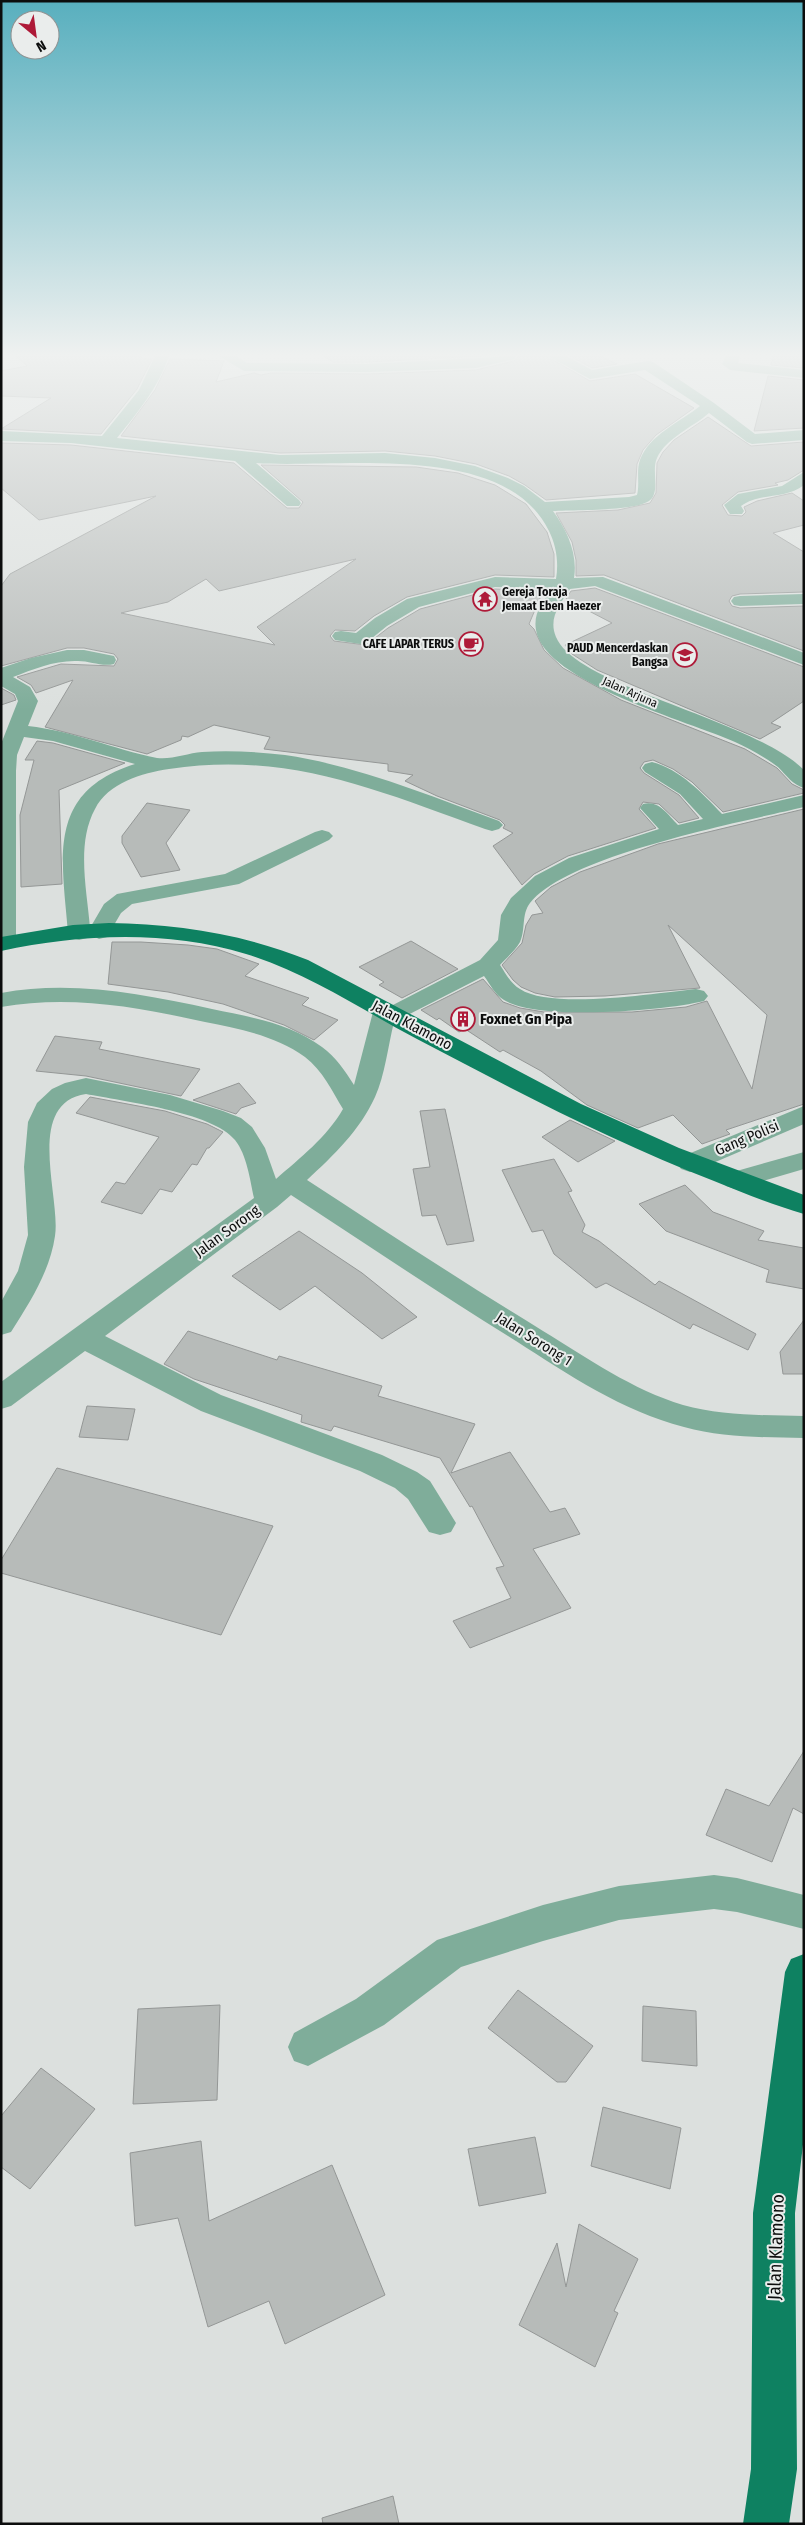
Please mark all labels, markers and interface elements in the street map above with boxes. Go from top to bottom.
north arrow [10,10,60,60]
text: N [33,36,49,55]
place label: Gereja Toraja Jemaat Eben Haezer [501,585,602,613]
temple icon: Gereja Toraja Jemaat Eben Haezer [472,586,498,612]
cafe icon: CAFE LAPAR TERUS [458,631,484,657]
place label: CAFE LAPAR TERUS [363,637,454,651]
place label: PAUD Mencerdaskan Bangsa [567,641,668,669]
school or university icon: PAUD Mencerdaskan Bangsa [672,642,698,668]
street label: Jalan Arjuna [600,674,660,710]
street label: Jalan Klamono [369,996,455,1054]
building icon: Foxnet Gn Pipa [450,1006,476,1032]
place label: Foxnet Gn Pipa [480,1010,573,1028]
street label: Gang Polisi [712,1117,782,1159]
street label: Jalan Sorong [191,1201,263,1261]
street label: Jalan Sorong 1 [493,1308,575,1370]
street label: Jalan Klamono [763,2194,789,2300]

